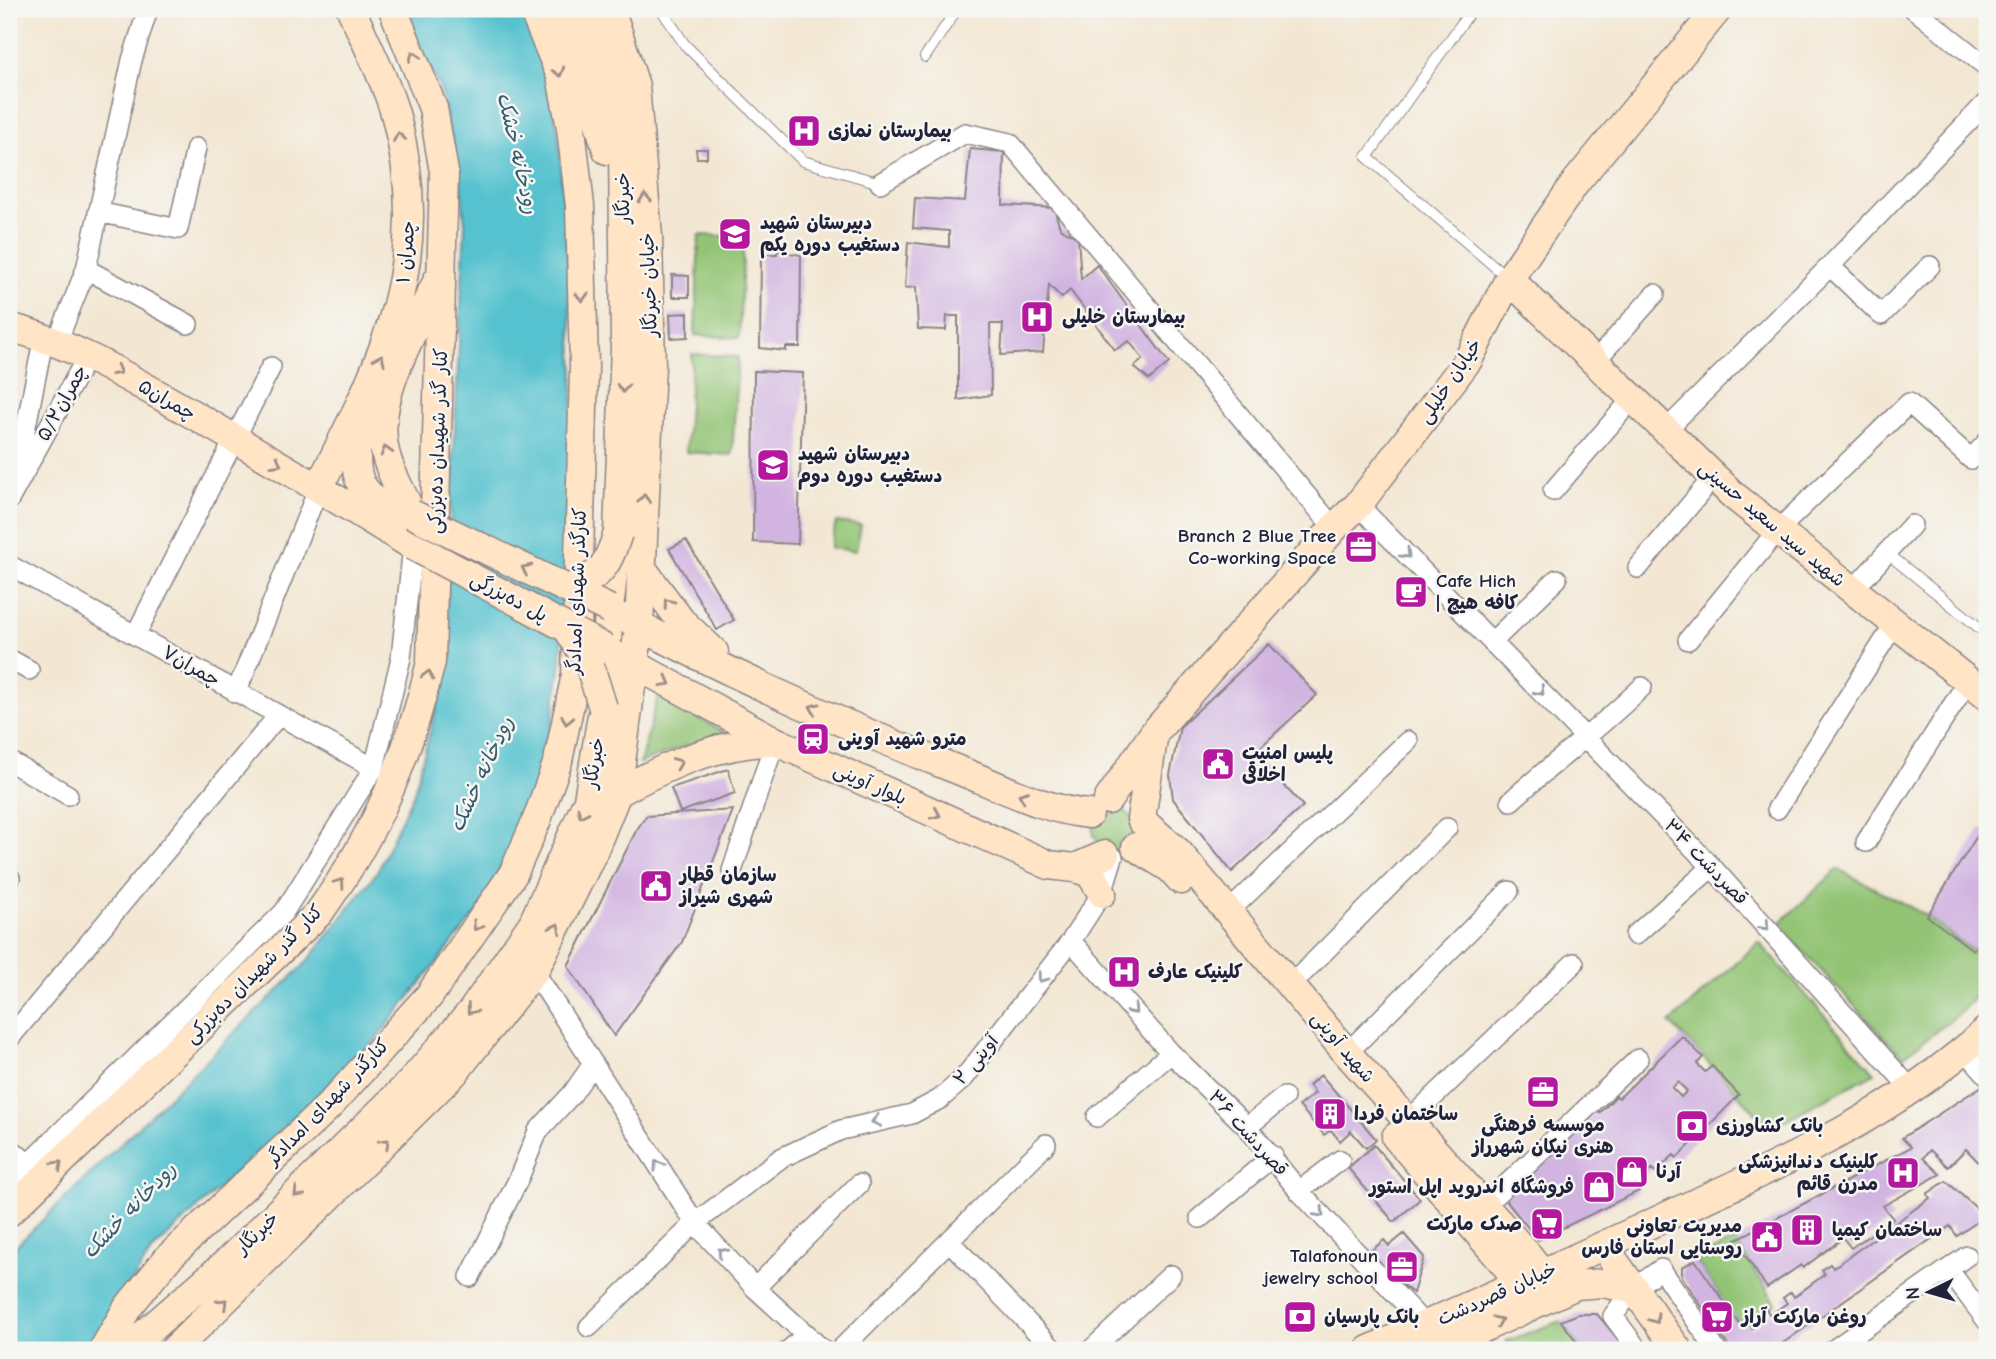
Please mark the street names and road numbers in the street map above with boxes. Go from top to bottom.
street label: خبرنگار [612,172,634,226]
street label: چمران ۱ [392,220,421,284]
street label: خیابان خبرنگار [636,232,662,340]
street label: خیابان خلیلی [1414,335,1487,428]
street label: کنار گذر شهیدان ده‌بزرکی [424,347,453,535]
street label: چمران۵/۲ [32,361,93,445]
street label: چمران۵ [134,375,200,426]
street label: شهید سید سعید حسینی [1694,456,1850,592]
street label: کنارگذر شهدای امدادگر [563,507,591,677]
street label: پل ده‌بزرگی [466,568,551,627]
street label: چمران۷ [158,641,224,692]
street label: خبرنگار [579,736,609,792]
street label: بلوار آوینی [830,758,910,811]
street label: قصردشت ۳۴ [1660,815,1752,909]
street label: کنار گذر شهیدان ده‌بزرکی [180,900,328,1048]
street label: شهید آوینی [1306,1007,1379,1088]
street label: ۲ آوینی [949,1030,1005,1090]
street label: کنارگذر شهدای امدادگر [261,1034,394,1171]
street label: ۳۶ قصردشت [1204,1086,1292,1180]
street label: خبرنگار [230,1207,283,1260]
street label: خیابان قصردشت [1434,1258,1560,1330]

